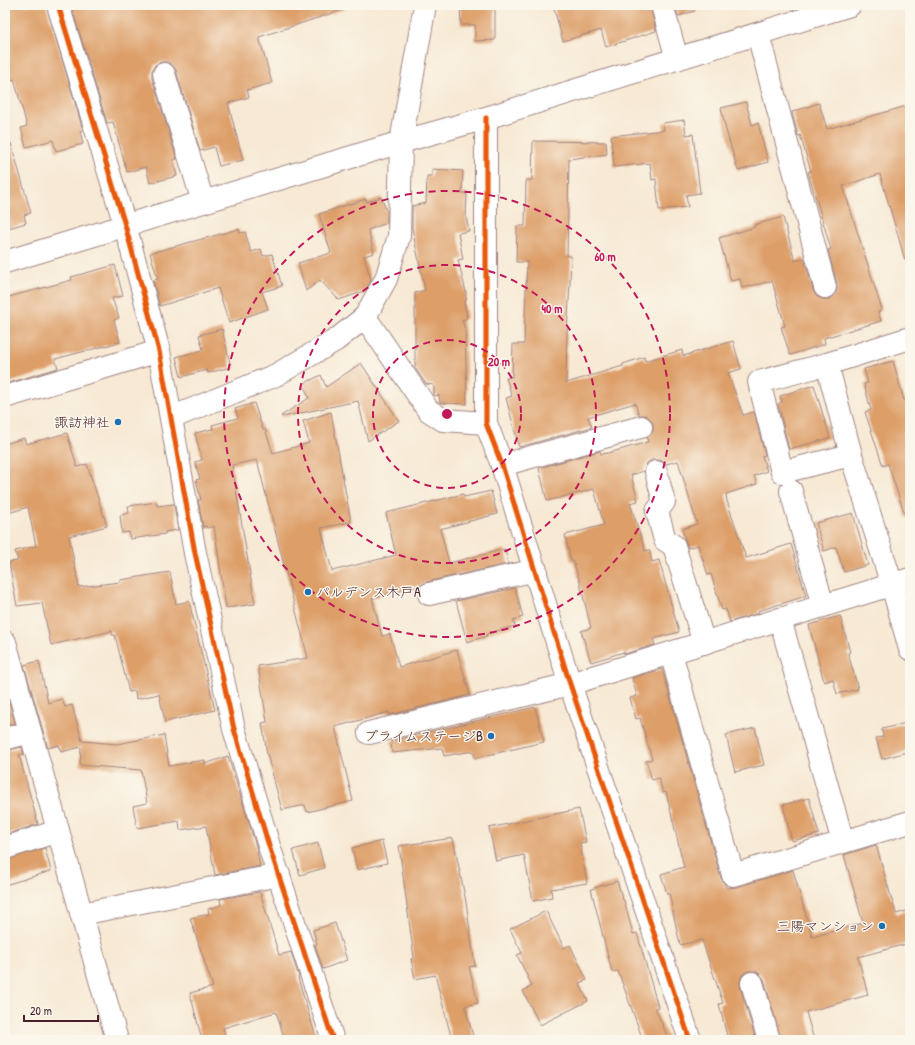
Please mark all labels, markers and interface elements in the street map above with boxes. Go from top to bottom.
text: 60 m [594,248,616,265]
text: 40 m [542,300,562,317]
text: 20 m [488,353,510,370]
centre of rings [440,407,454,421]
place label: 諏訪神社 [54,412,110,431]
marker: 諏訪神社 [113,417,123,427]
place label: パルデンス木戸A [316,582,421,601]
marker: パルデンス木戸A [303,587,313,597]
place label: プライムステージB [364,726,483,745]
marker: プライムステージB [486,731,496,741]
place label: 三陽マンション [777,916,874,935]
marker: 三陽マンション [877,921,887,931]
scale bar [24,997,98,1023]
text: 20 m [30,1002,52,1019]

